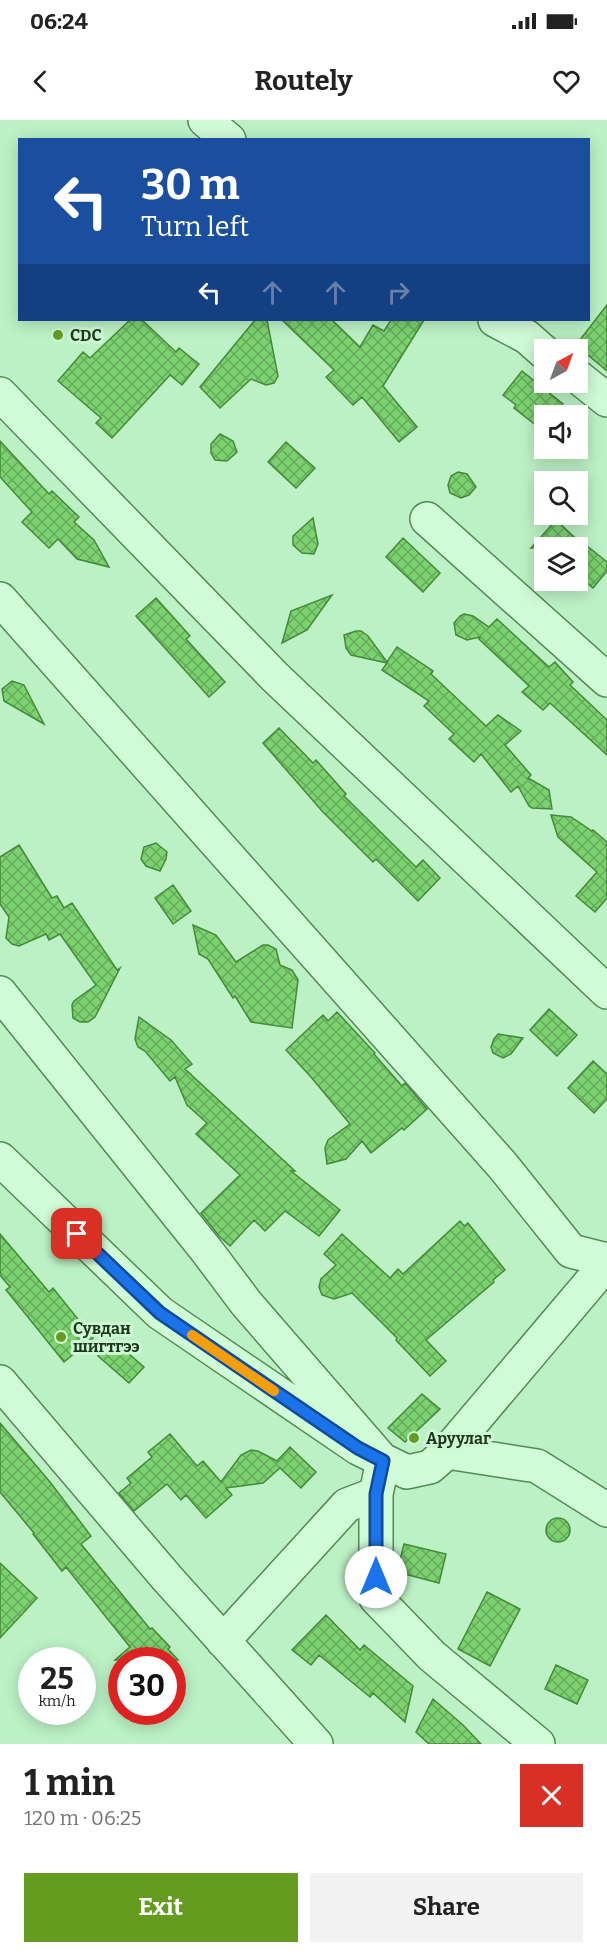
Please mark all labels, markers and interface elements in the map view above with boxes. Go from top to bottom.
text: 06:24 [30,8,88,35]
icon: back [24,65,57,98]
text: Routely [254,65,353,97]
icon: heart [550,65,583,98]
text: 30 m [141,160,240,210]
icon: left [42,162,120,240]
text: Turn left [141,211,249,243]
icon: left [193,276,226,309]
icon: ahead [256,276,289,309]
icon: ahead [319,276,352,309]
icon: right [382,276,415,309]
place label: CDC [70,326,102,345]
marker: CDC [51,328,65,342]
north arrow [534,339,588,393]
map controls [534,339,588,591]
button: sound [534,405,588,459]
button: search [534,471,588,525]
button: layers [534,537,588,591]
pin [51,1208,102,1259]
icon: arrive [60,1217,93,1250]
place label: Сувдан шигтгээ [73,1319,140,1356]
marker: Сувдан шигтгээ [54,1330,68,1344]
place label: Аруулаг [426,1429,491,1448]
marker: Аруулаг [407,1431,421,1445]
position arrow [344,1545,408,1609]
speed limit sign: 30 [108,1647,186,1725]
text: 25 [40,1661,74,1697]
text: km/h [38,1692,76,1710]
text: 1 min [24,1761,115,1805]
button: close [520,1764,583,1827]
text: 120 m · 06:25 [24,1806,141,1830]
button: Exit [24,1873,298,1942]
button: Share [310,1873,583,1942]

